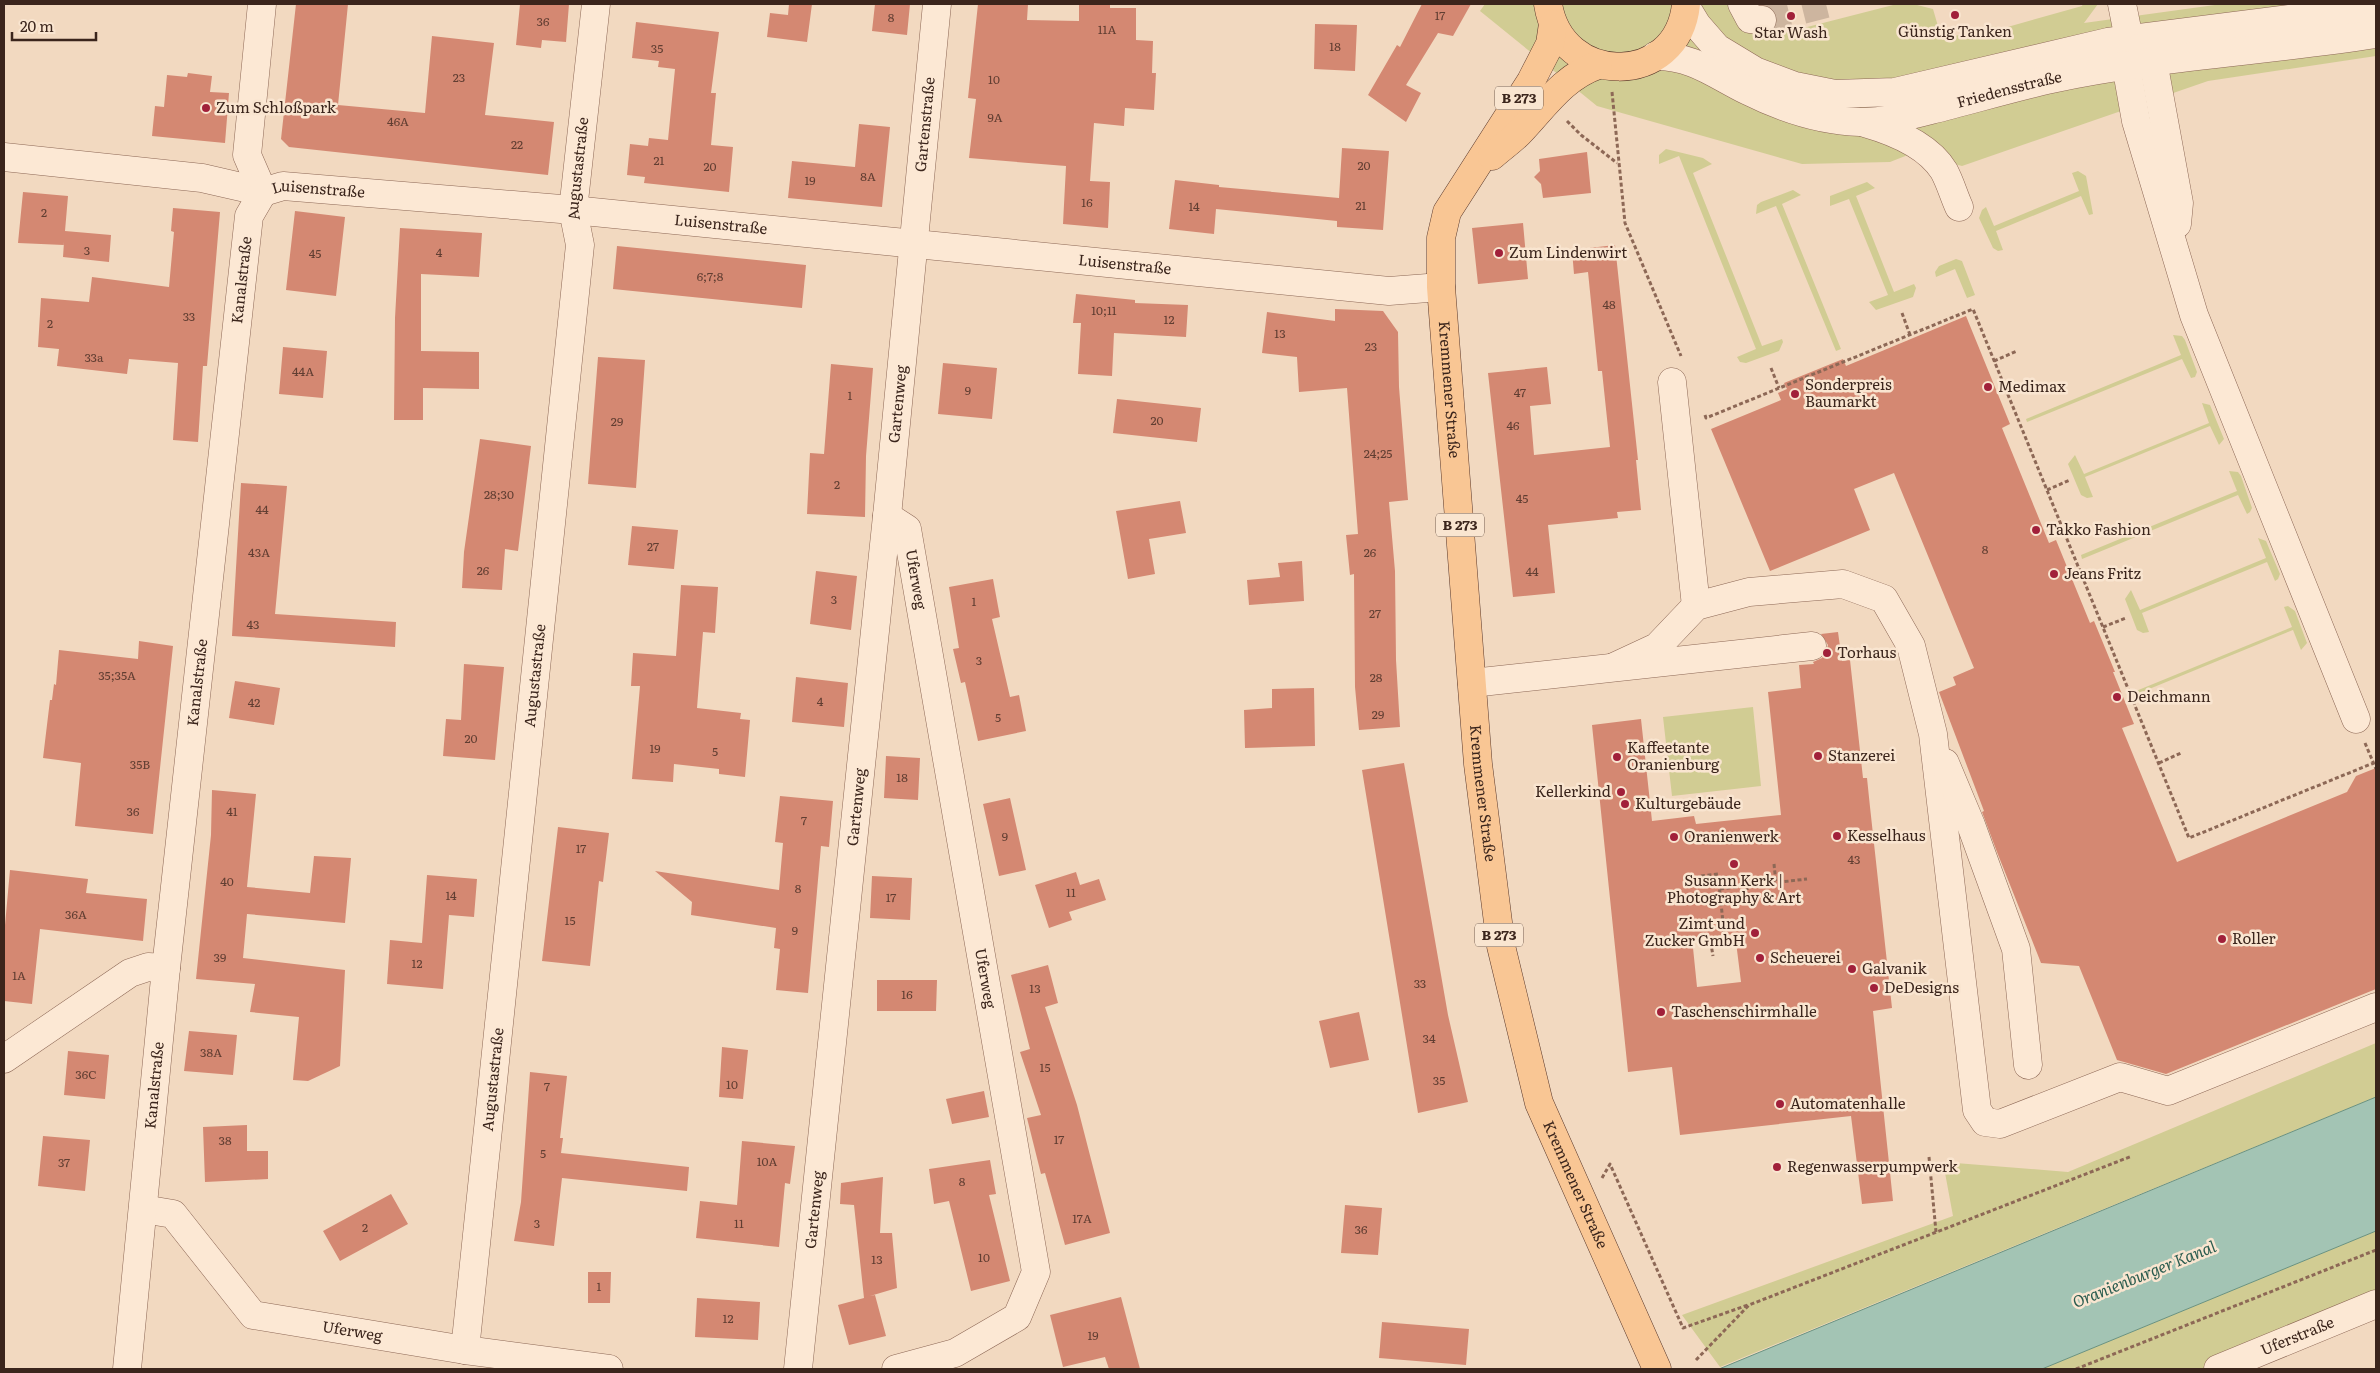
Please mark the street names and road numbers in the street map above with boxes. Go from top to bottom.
street label: Friedensstraße [1954,64,2064,113]
street label: Gartenstraße [908,76,940,173]
road number: B 273 [1495,86,1543,110]
street label: Augustastraße [560,116,593,223]
street label: Luisenstraße [268,173,366,203]
street label: Luisenstraße [673,207,769,239]
street label: Kanalstraße [224,235,257,325]
street label: Luisenstraße [1077,247,1173,279]
street label: Kremmener Straße [1434,320,1467,459]
street label: Gartenweg [881,363,912,444]
road number: B 273 [1436,514,1484,536]
street label: Uferweg [901,547,934,612]
street label: Augustastraße [517,622,551,728]
street label: Kanalstraße [180,637,212,727]
street label: Kremmener Straße [1465,724,1503,863]
street label: Gartenweg [840,766,871,847]
road number: B 273 [1475,924,1523,946]
street label: Uferweg [970,946,1003,1011]
street label: Augustastraße [475,1026,508,1132]
street label: Kanalstraße [137,1040,169,1130]
street label: Kremmener Straße [1538,1117,1615,1252]
street label: Gartenweg [798,1169,829,1250]
street label: Uferstraße [2257,1309,2337,1360]
street label: Uferweg [321,1314,385,1346]

